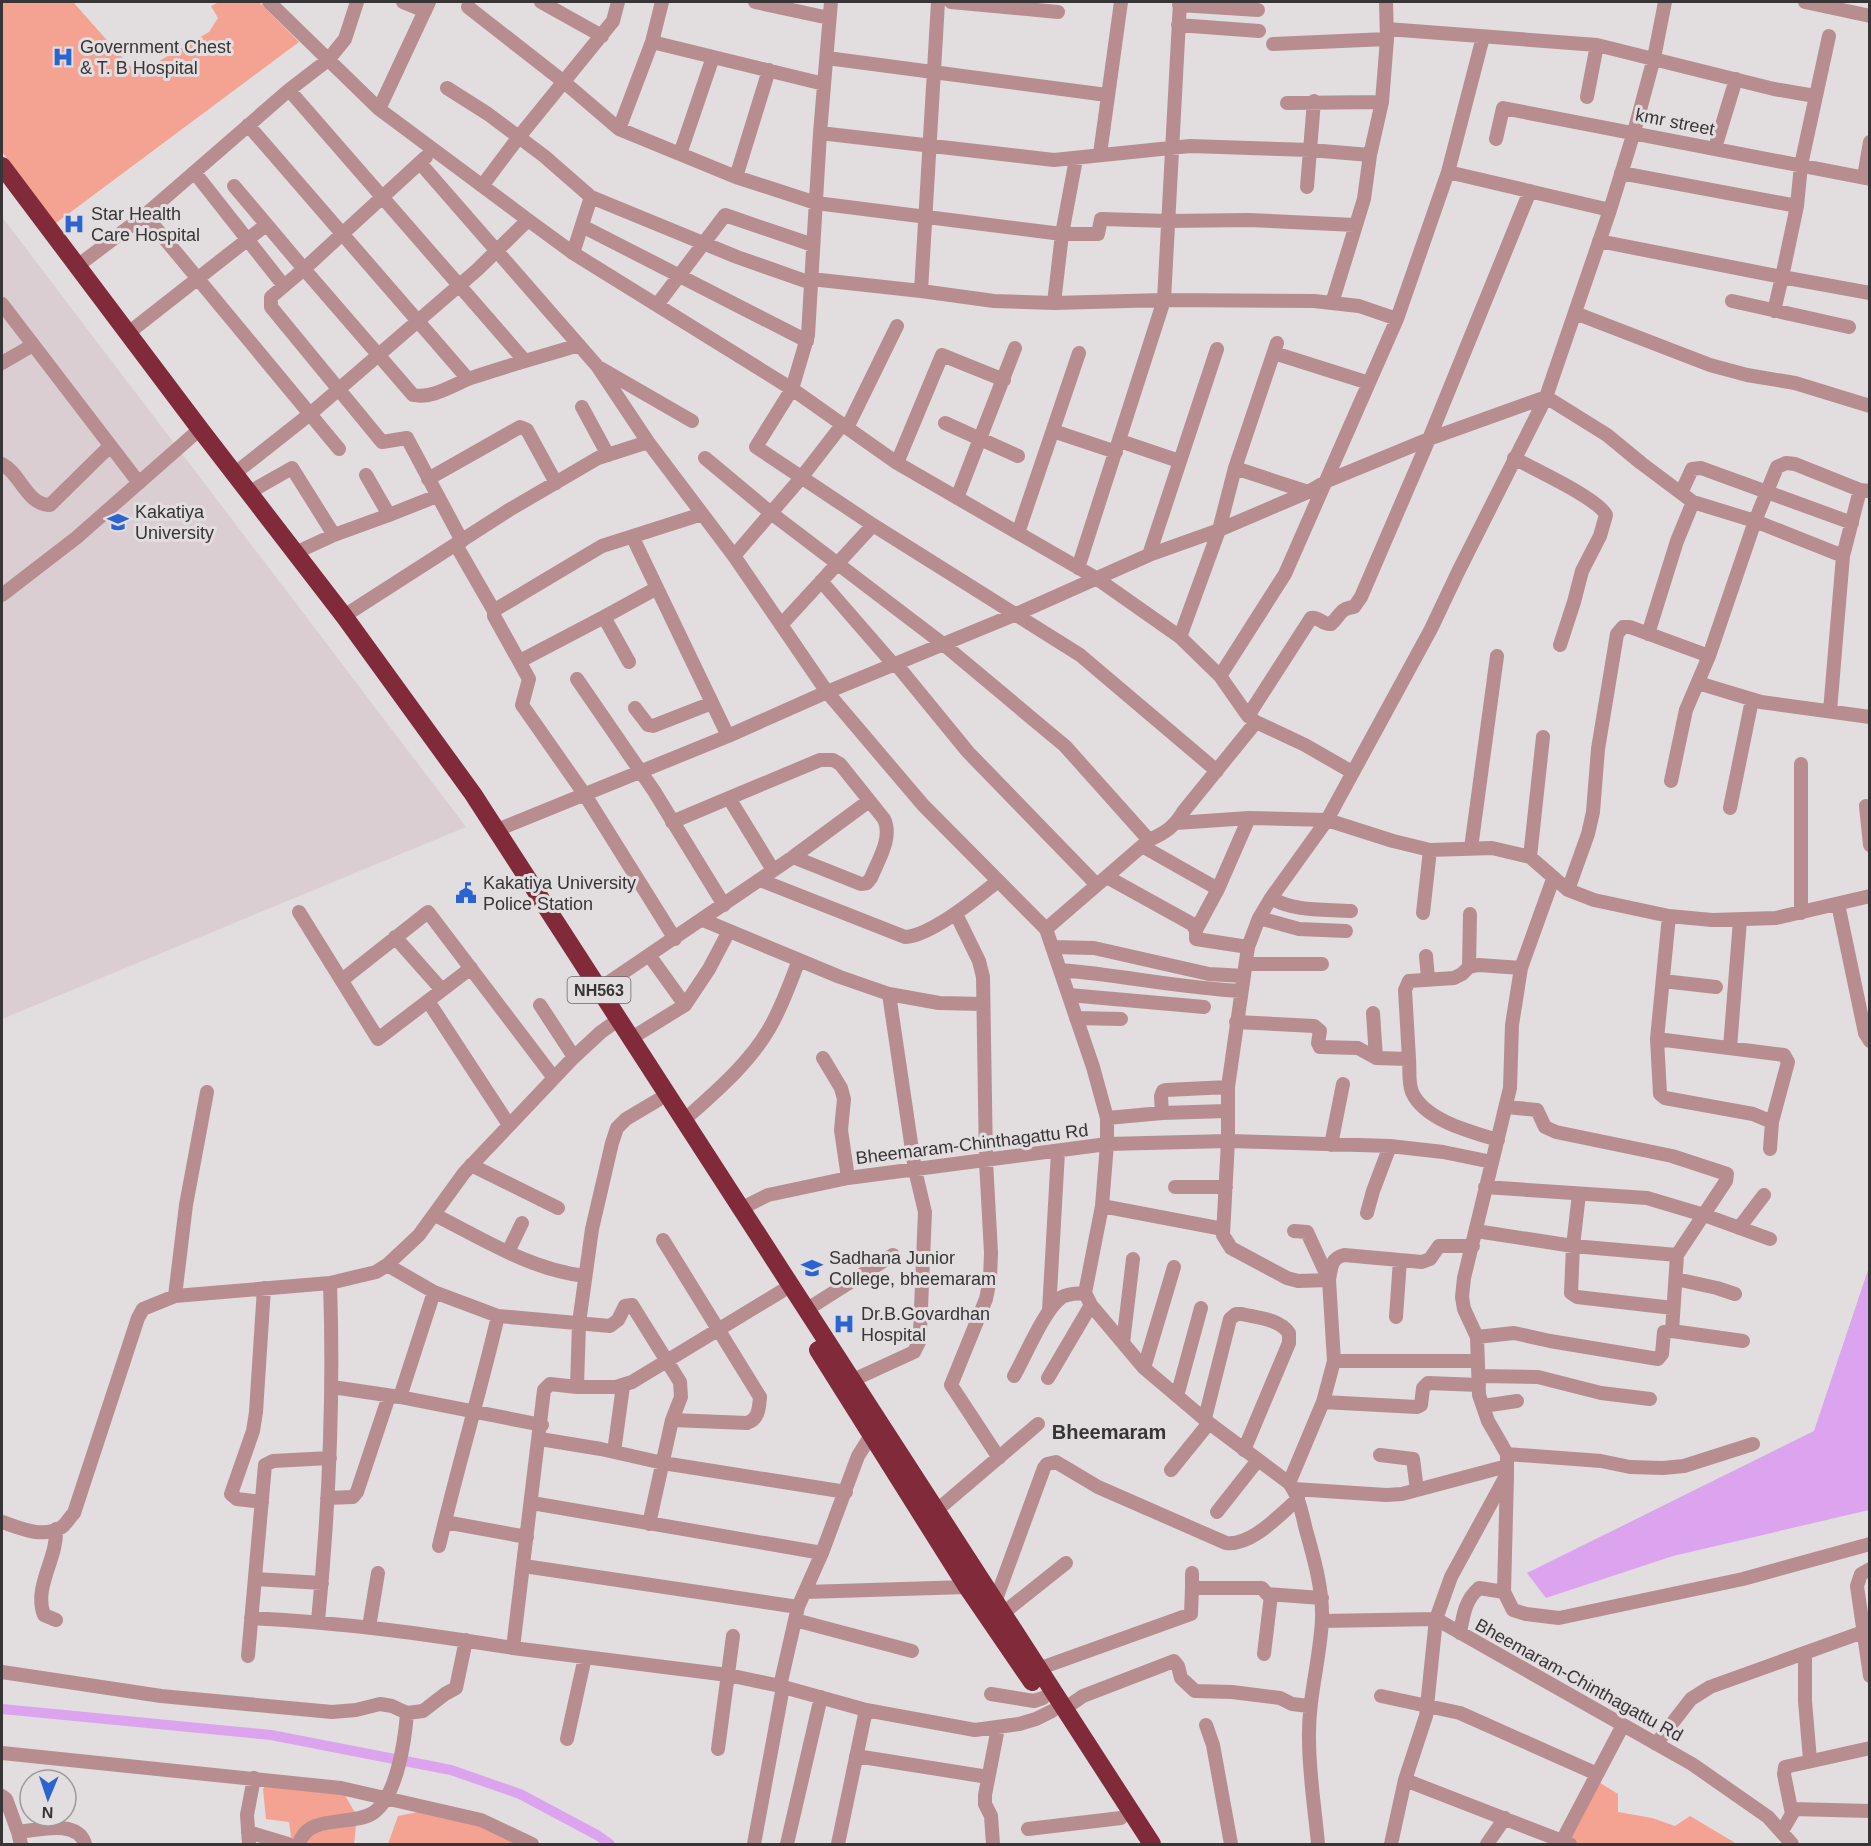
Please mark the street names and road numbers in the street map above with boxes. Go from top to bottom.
street label: kmr street [1634,105,1716,139]
road number: NH563 [568,977,630,1003]
street label: Bheemaram-Chinthagattu Rd [855,1120,1089,1168]
street label: Bheemaram-Chinthagattu Rd [1472,1615,1686,1745]

